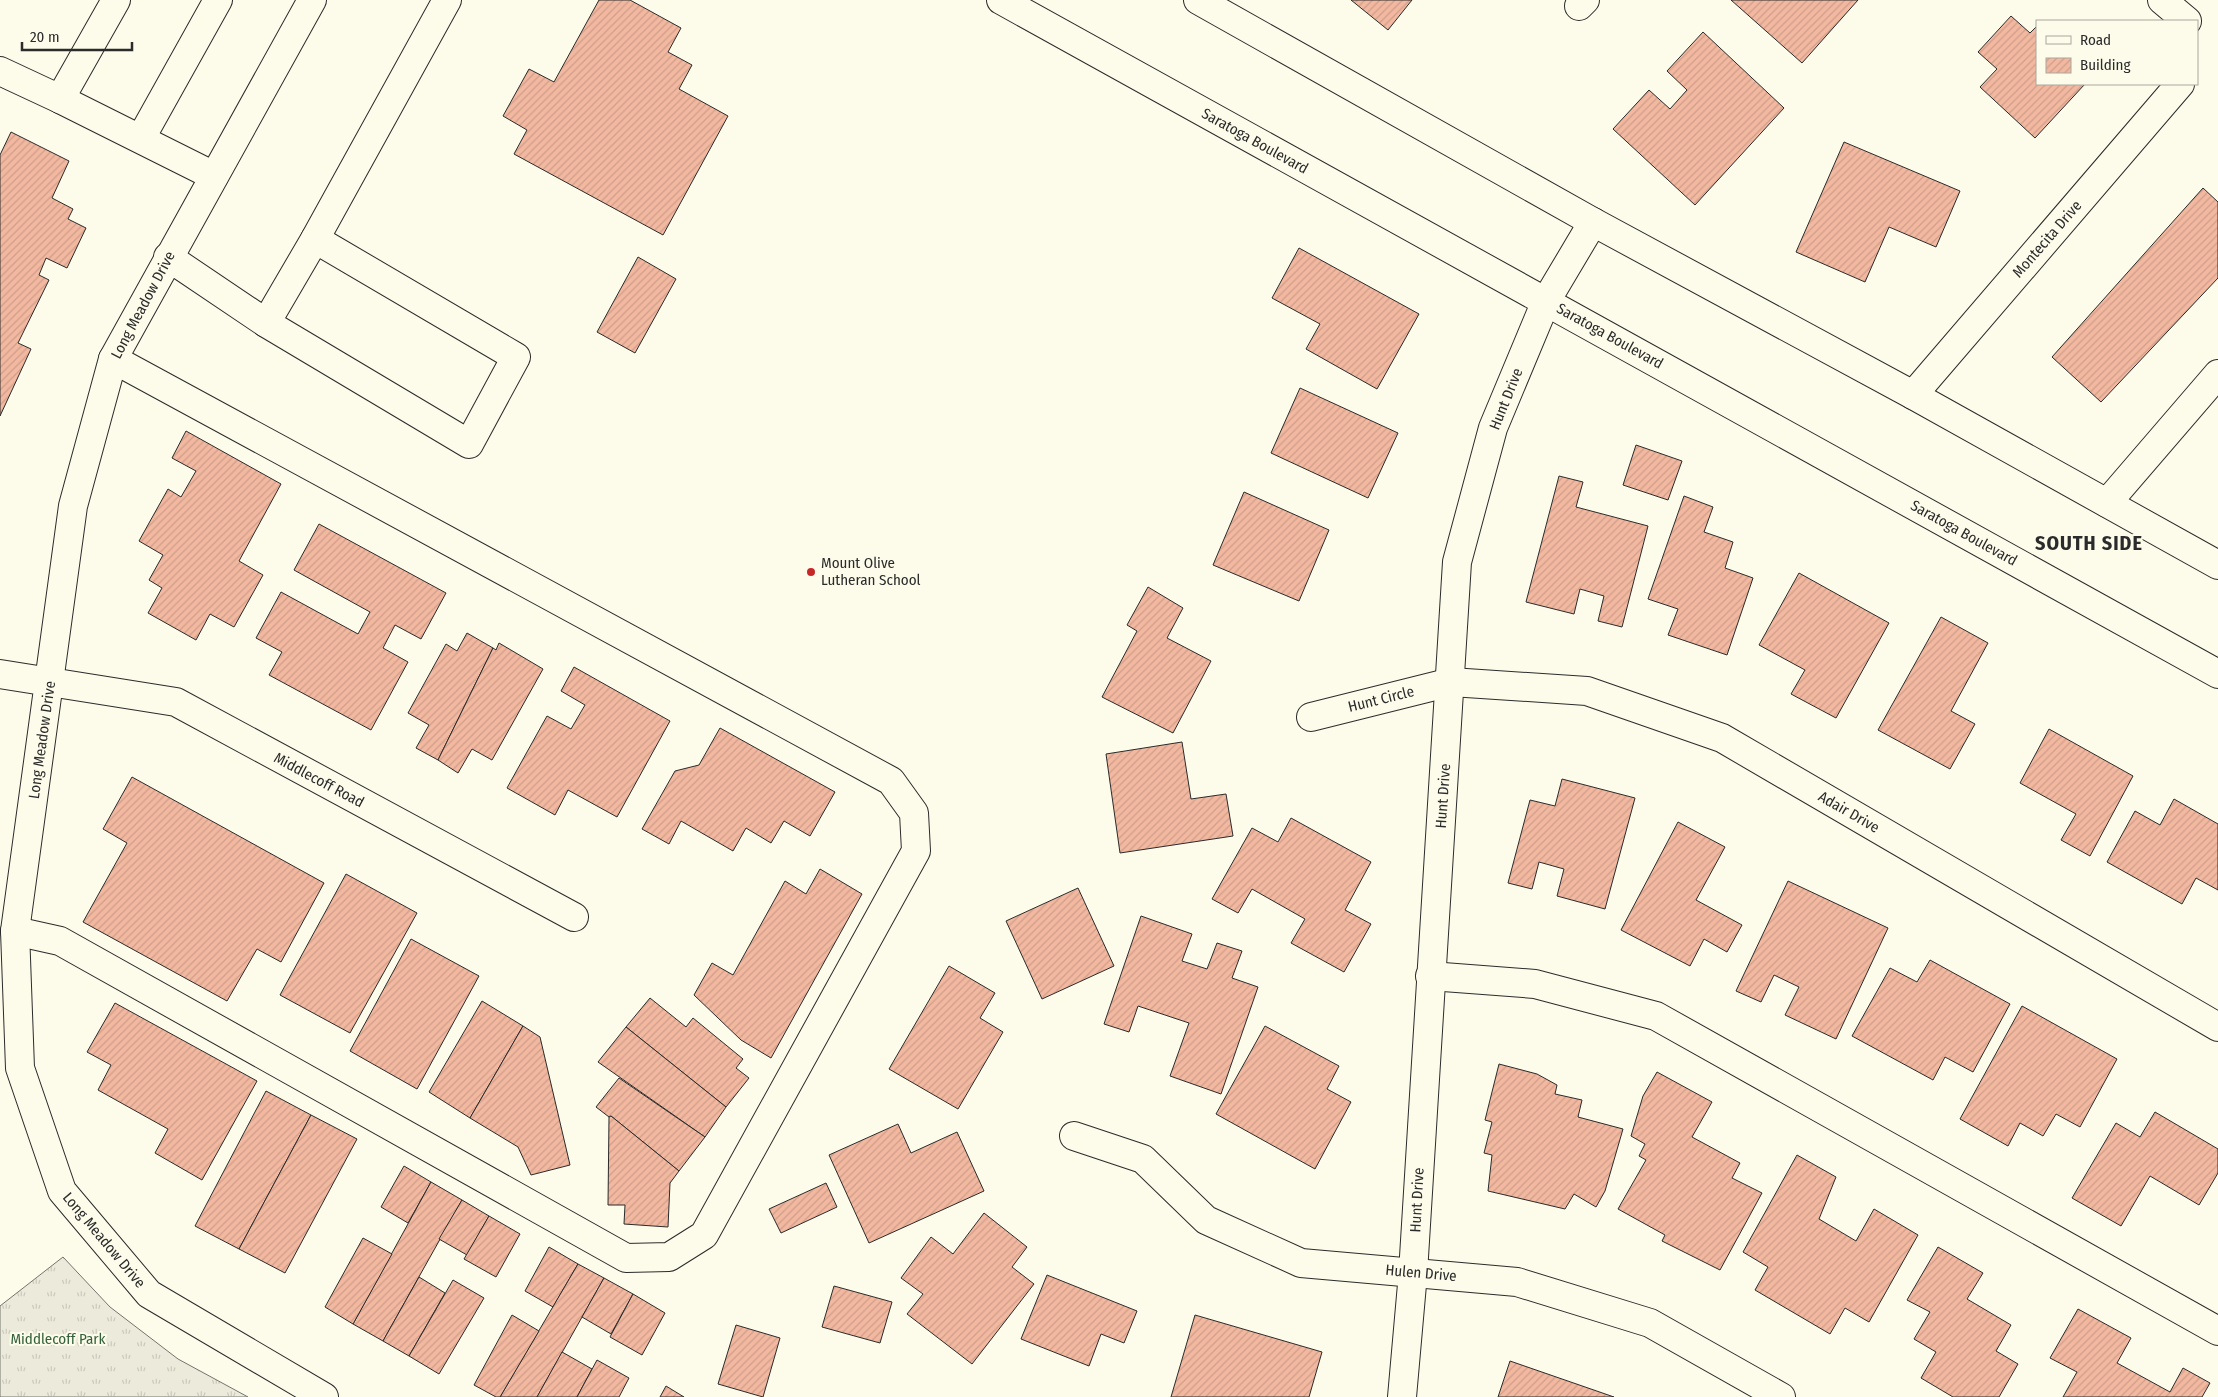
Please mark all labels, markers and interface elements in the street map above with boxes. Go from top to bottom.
scale bar [22,20,132,52]
legend [2036,20,2198,85]
text: 20 m [30,28,60,46]
text: Road [2080,31,2111,49]
text: Building [2080,56,2131,74]
street label: Saratoga Boulevard [1199,104,1311,178]
street label: Montecita Drive [2009,197,2085,281]
street label: Long Meadow Drive [107,248,179,362]
street label: Saratoga Boulevard [1554,299,1666,373]
street label: Hunt Drive [1485,365,1527,433]
street label: Saratoga Boulevard [1908,496,2020,570]
district label: SOUTH SIDE [2035,531,2143,555]
place label: Mount Olive Lutheran School [821,554,921,589]
marker: Mount Olive Lutheran School [805,566,817,578]
street label: Long Meadow Drive [25,680,59,800]
street label: Hunt Circle [1346,682,1416,716]
street label: Middlecoff Road [271,749,367,811]
street label: Hunt Drive [1432,763,1454,829]
street label: Adair Drive [1815,787,1883,837]
street label: Hunt Drive [1406,1167,1428,1233]
street label: Long Meadow Drive [59,1189,149,1291]
street label: Hulen Drive [1385,1261,1457,1285]
park label: Middlecoff Park [10,1330,106,1348]

